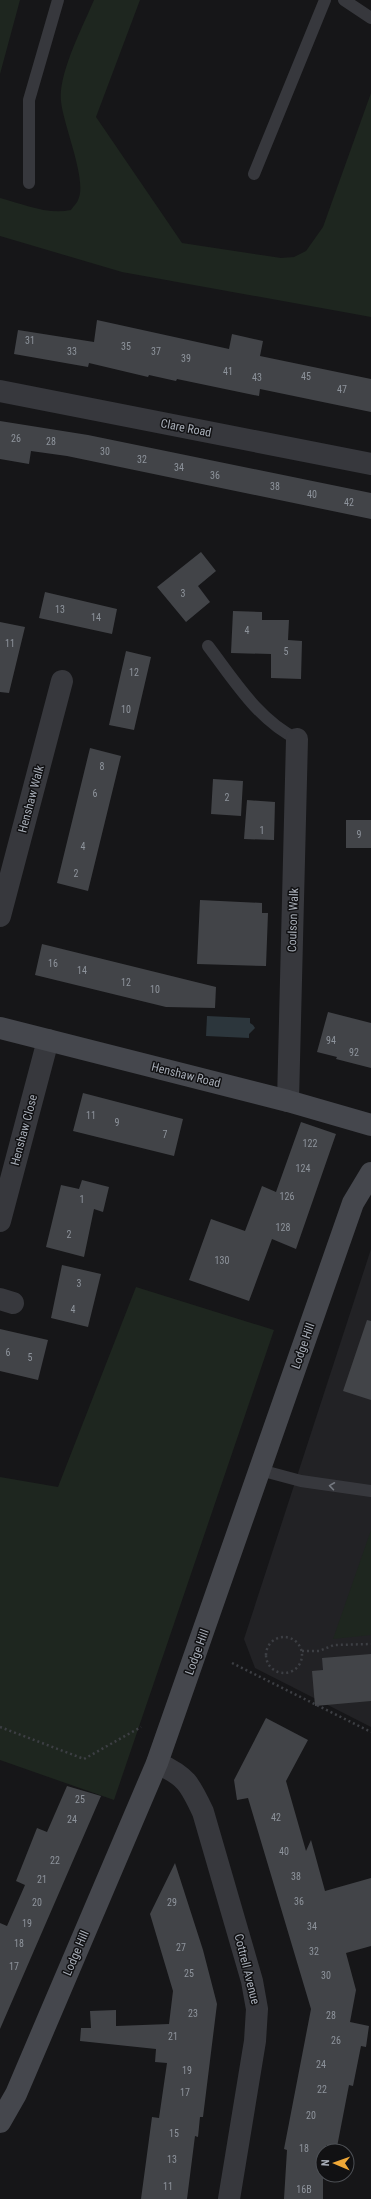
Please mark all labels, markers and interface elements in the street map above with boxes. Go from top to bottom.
house number: 31 [25,335,35,346]
house number: 35 [121,341,131,352]
house number: 33 [67,346,77,357]
house number: 37 [151,346,161,357]
house number: 39 [181,353,191,364]
house number: 41 [223,366,233,377]
house number: 45 [301,371,311,382]
house number: 43 [252,372,262,383]
house number: 47 [337,384,347,395]
street label: Clare Road [159,416,213,440]
house number: 26 [11,433,21,444]
house number: 28 [46,436,56,447]
house number: 30 [100,446,110,457]
house number: 32 [137,454,147,465]
house number: 34 [174,462,184,473]
house number: 36 [210,470,220,481]
house number: 38 [270,481,280,492]
house number: 40 [307,489,317,500]
house number: 42 [344,497,354,508]
house number: 3 [181,588,186,599]
house number: 13 [55,604,65,615]
house number: 14 [91,612,101,623]
house number: 4 [245,625,250,636]
house number: 11 [5,638,15,649]
house number: 5 [284,646,289,657]
house number: 12 [129,667,139,678]
house number: 10 [121,704,131,715]
house number: 8 [100,761,105,772]
street label: Henshaw Walk [15,763,47,834]
house number: 6 [93,788,98,799]
house number: 2 [225,792,230,803]
house number: 1 [260,825,264,836]
house number: 9 [357,829,362,840]
house number: 4 [81,841,86,852]
house number: 2 [74,868,79,879]
street label: Coulson Walk [285,887,301,952]
house number: 16 [48,958,58,969]
house number: 14 [77,965,87,976]
house number: 12 [121,977,131,988]
house number: 10 [150,984,160,995]
house number: 94 [326,1035,336,1046]
house number: 92 [349,1047,359,1058]
street label: Henshaw Road [150,1060,222,1090]
street label: Henshaw Close [8,1093,40,1167]
house number: 11 [86,1110,96,1121]
house number: 9 [115,1117,120,1128]
house number: 7 [163,1129,168,1140]
house number: 122 [303,1138,317,1149]
house number: 124 [296,1163,310,1174]
house number: 126 [280,1191,294,1202]
house number: 1 [80,1194,84,1205]
house number: 128 [276,1222,290,1233]
house number: 2 [67,1229,72,1240]
house number: 130 [215,1255,229,1266]
house number: 3 [77,1278,82,1289]
house number: 4 [71,1304,76,1315]
street label: Lodge Hill [289,1321,317,1371]
house number: 6 [6,1347,11,1358]
house number: 5 [28,1352,33,1363]
one-way arrow [329,1482,335,1491]
street label: Lodge Hill [182,1627,212,1677]
house number: 25 [75,1794,85,1805]
house number: 42 [271,1812,281,1823]
house number: 24 [67,1814,77,1825]
house number: 40 [279,1846,289,1857]
house number: 22 [50,1855,60,1866]
house number: 38 [291,1871,301,1882]
house number: 21 [37,1874,47,1885]
house number: 36 [294,1896,304,1907]
house number: 20 [32,1897,42,1908]
house number: 29 [167,1897,177,1908]
house number: 19 [22,1918,32,1929]
house number: 34 [307,1921,317,1932]
street label: Lodge Hill [60,1928,92,1978]
street label: Cottrell Avenue [232,1932,263,2006]
house number: 18 [14,1938,24,1949]
house number: 27 [176,1942,186,1953]
house number: 32 [309,1946,319,1957]
house number: 17 [9,1961,19,1972]
house number: 25 [184,1968,194,1979]
house number: 30 [321,1970,331,1981]
house number: 23 [188,2008,198,2019]
house number: 28 [326,2010,336,2021]
house number: 21 [168,2031,178,2042]
house number: 26 [331,2035,341,2046]
house number: 24 [316,2059,326,2070]
house number: 19 [182,2065,192,2076]
house number: 22 [317,2084,327,2095]
house number: 17 [180,2087,190,2098]
house number: 20 [306,2110,316,2121]
house number: 15 [169,2128,179,2139]
house number: 18 [299,2143,309,2154]
north arrow [315,2143,355,2183]
house number: 13 [167,2154,177,2165]
text: N [319,2159,332,2166]
house number: 11 [163,2181,173,2192]
house number: 16B [296,2184,312,2195]

